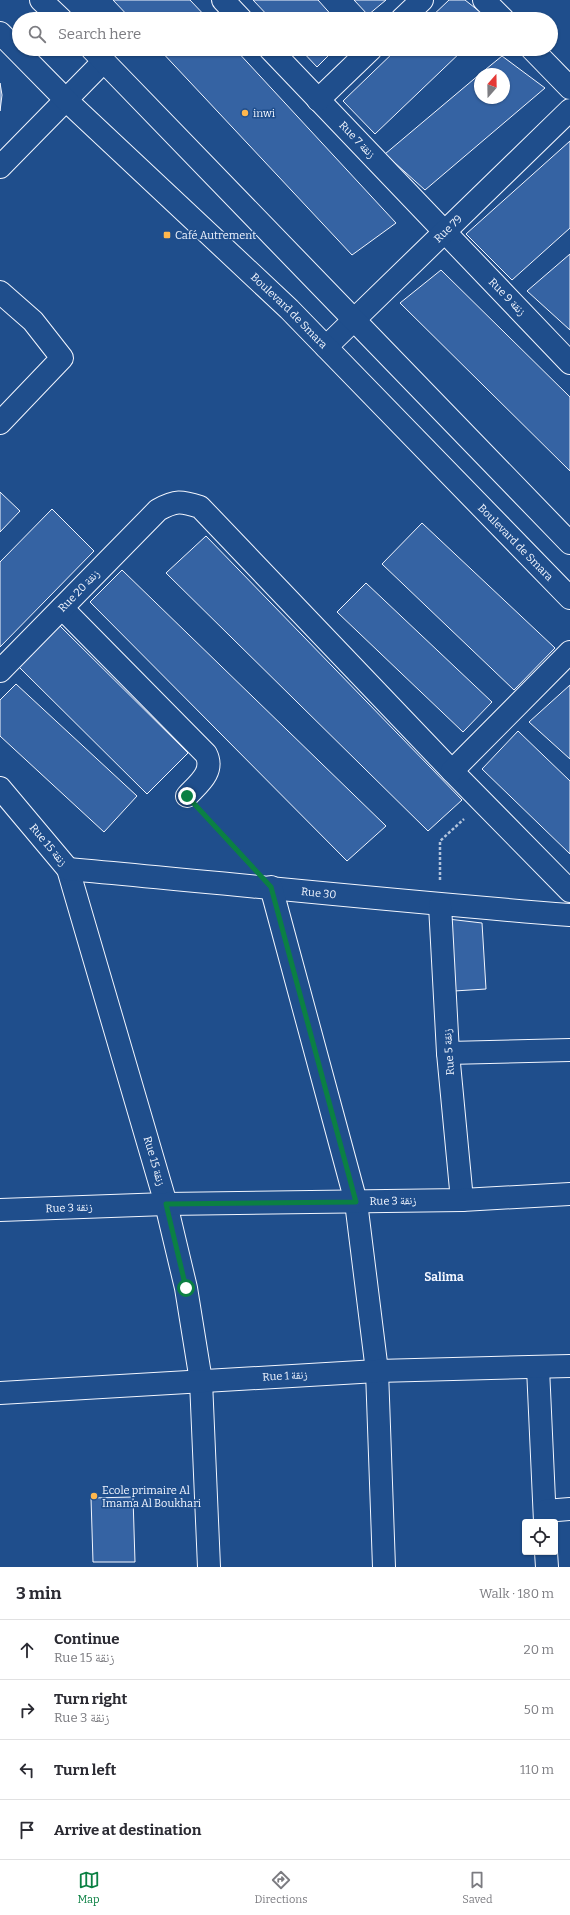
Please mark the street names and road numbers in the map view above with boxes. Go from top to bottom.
street label: Rue 7 زنقة [336,119,378,161]
street label: Rue 79 [431,212,465,245]
street label: Boulevard de Smara [248,270,330,351]
street label: Rue 9 زنقة [486,275,528,319]
street label: Boulevard de Smara [476,501,556,583]
street label: Rue 20 زنقة [56,567,102,615]
street label: Rue 15 زنقة [27,821,69,869]
street label: Rue 30 [301,885,337,901]
street label: Rue 5 زنقة [441,1028,457,1076]
street label: Rue 15 زنقة [141,1135,167,1187]
street label: Rue 3 زنقة [369,1194,417,1208]
street label: Rue 3 زنقة [45,1201,93,1215]
street label: Rue 1 زنقة [262,1368,308,1384]

